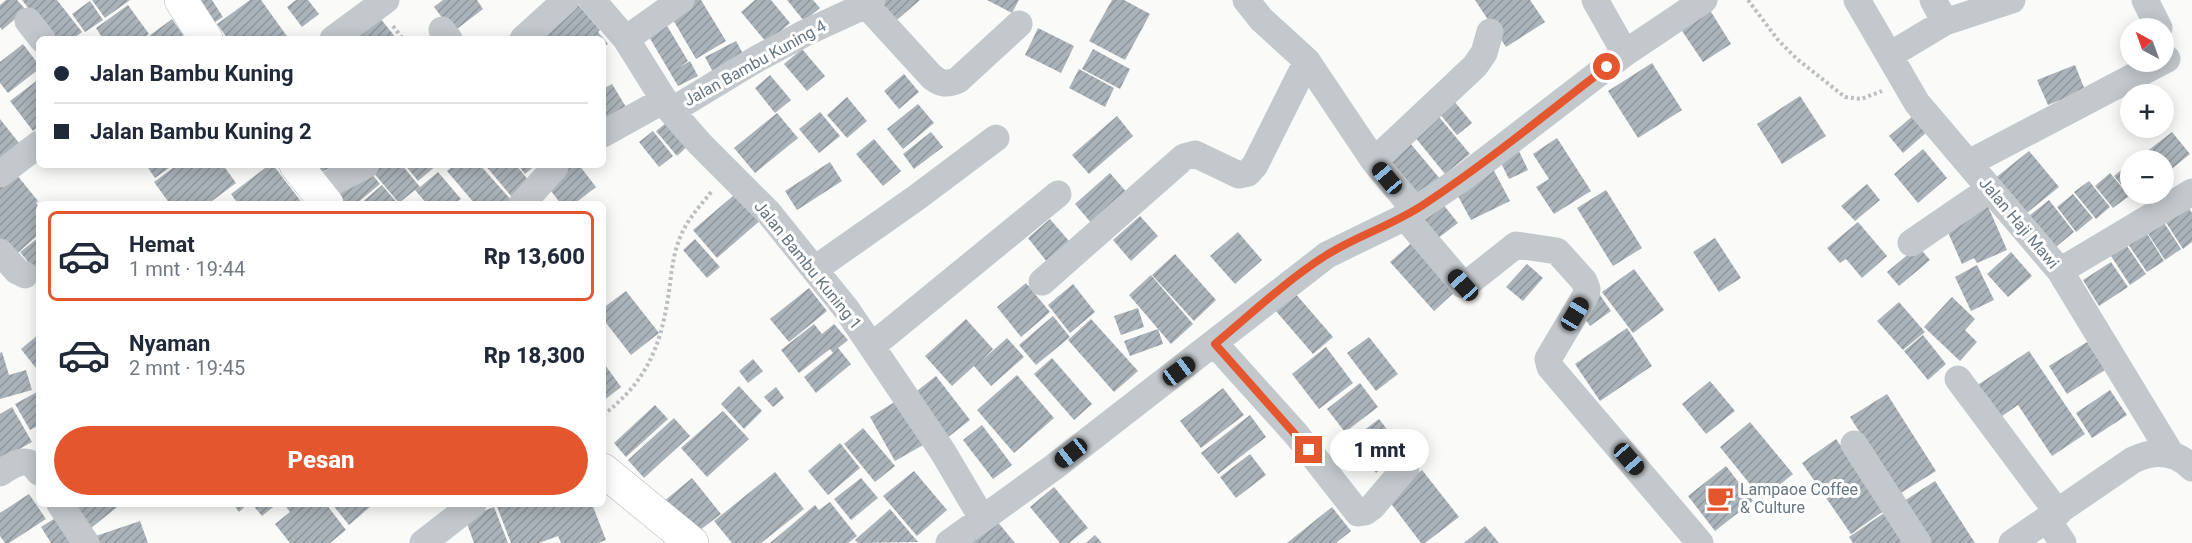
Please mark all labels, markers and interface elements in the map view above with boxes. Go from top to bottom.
street label: Jalan Bambu Kuning 4 [681,16,829,110]
north arrow [2120,18,2174,72]
map controls [2120,18,2174,204]
route start [1593,53,1620,80]
text: Jalan Bambu Kuning [90,61,294,86]
button: + [2120,84,2174,138]
text: Jalan Bambu Kuning 2 [90,119,312,144]
button: − [2120,150,2174,204]
car [1369,158,1405,198]
street label: Jalan Haji Mawi [1975,173,2063,273]
street label: Jalan Bambu Kuning 1 [750,197,866,333]
icon: car [57,229,111,283]
text: Hemat [129,232,195,257]
text: Rp 13,600 [484,244,585,269]
text: 1 mnt · 19:44 [129,257,245,281]
car [1444,266,1482,304]
car [1558,294,1592,334]
icon: car [57,328,111,382]
text: Nyaman [129,331,210,356]
text: Rp 18,300 [484,343,585,368]
car [1159,353,1199,389]
text: 2 mnt · 19:45 [129,356,245,380]
button: Pesan [54,426,588,495]
callout: 1 mnt [1330,429,1429,471]
car [1051,435,1091,471]
route end [1295,436,1322,463]
text: 1 mnt [1354,438,1405,462]
car [1610,440,1648,478]
place label: Lampaoe Coffee & Culture [1740,480,1858,517]
cafe icon: Lampaoe Coffee & Culture [1705,483,1735,513]

